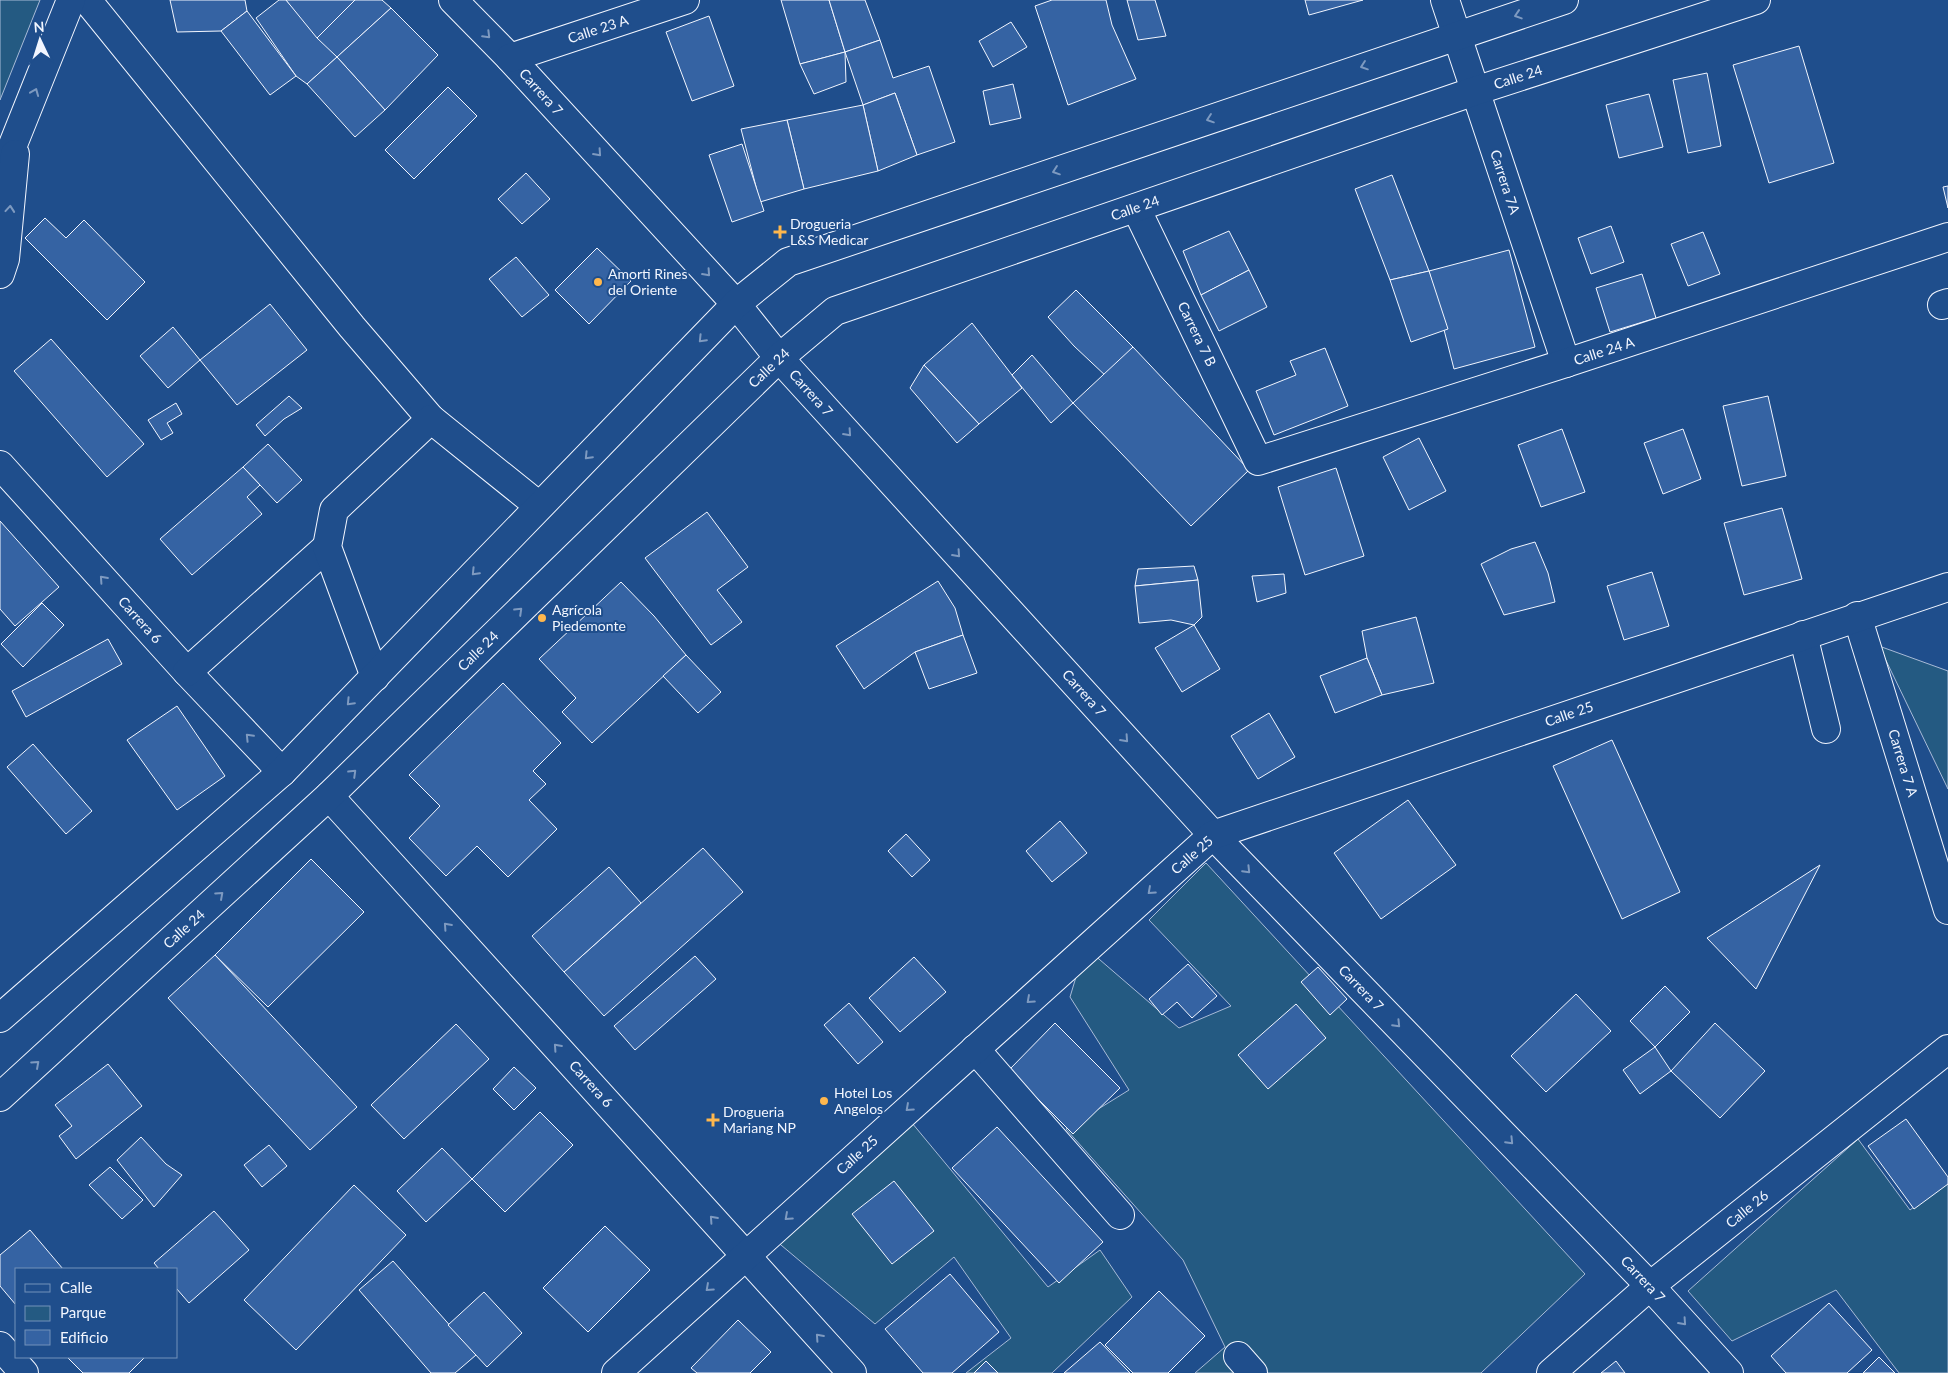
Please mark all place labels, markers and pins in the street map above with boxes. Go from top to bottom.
place label: Drogueria L&S Medicar [790,215,868,248]
marker: Drogueria L&S Medicar [774,226,786,238]
place label: Amorti Rines del Oriente [608,265,688,298]
marker: Amorti Rines del Oriente [592,276,604,288]
place label: Agrícola Piedemonte [552,601,626,634]
marker: Agrícola Piedemonte [536,612,548,624]
place label: Hotel Los Angelos [834,1084,892,1117]
marker: Hotel Los Angelos [818,1095,830,1107]
place label: Drogueria Mariang NP [723,1103,796,1136]
marker: Drogueria Mariang NP [707,1114,719,1126]

